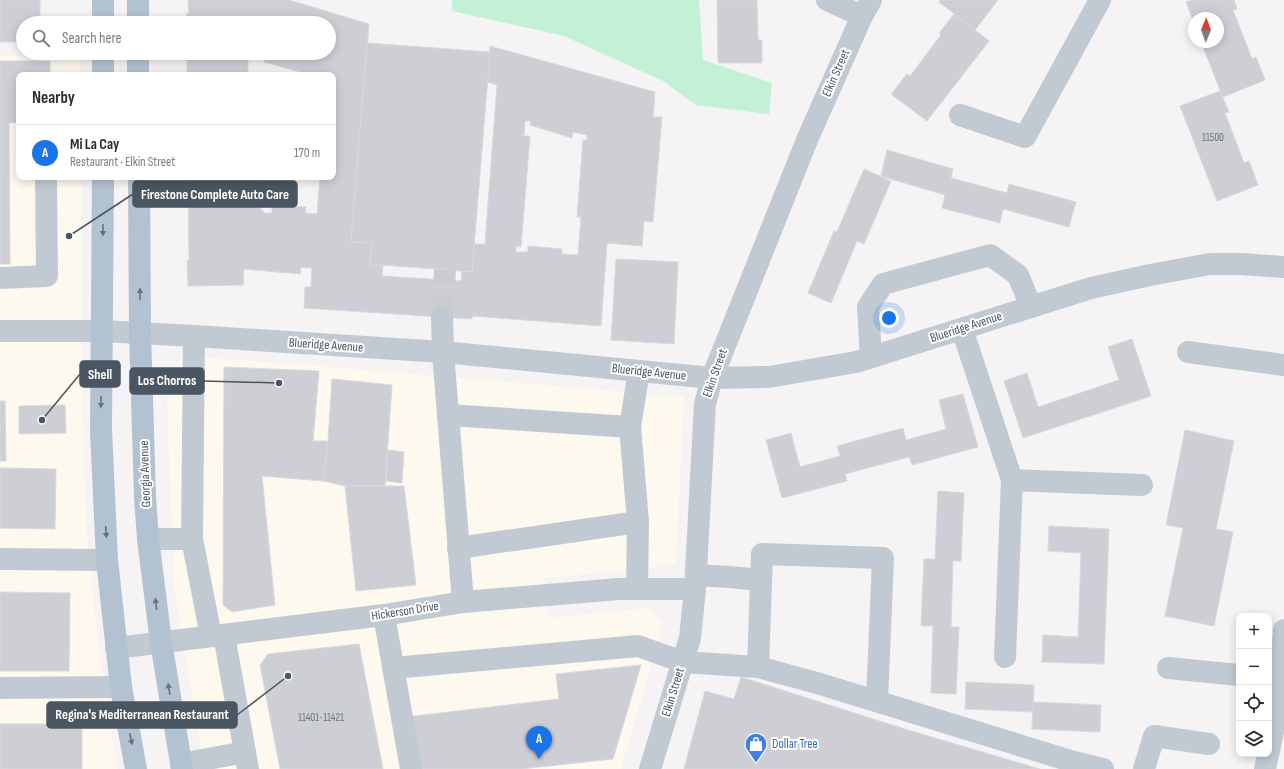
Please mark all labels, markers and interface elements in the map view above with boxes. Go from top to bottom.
north arrow [1188,12,1224,48]
search box [16,16,336,60]
icon: search [30,27,52,49]
text: Search here [62,29,122,48]
street label: Elkin Street [818,47,854,99]
text: Nearby [32,88,75,108]
house number: 11500 [1202,131,1224,144]
text: Mi La Cay [70,135,119,154]
text: A [42,145,48,161]
text: 170 m [294,145,320,161]
text: Restaurant · Elkin Street [70,154,175,170]
callout: Firestone Complete Auto Care [133,181,297,207]
text: Firestone Complete Auto Care [141,186,289,203]
one-way arrow [99,224,106,236]
one-way arrow [137,287,143,300]
your location [879,308,899,328]
street label: Blueridge Avenue [928,308,1004,346]
street label: Blueridge Avenue [288,334,364,356]
street label: Elkin Street [699,347,731,399]
street label: Blueridge Avenue [611,360,687,384]
callout: Shell [80,361,120,387]
text: Shell [88,366,112,383]
callout: Los Chorros [130,368,204,394]
text: Los Chorros [138,372,196,389]
one-way arrow [98,396,104,409]
street label: Georgia Avenue [136,440,154,508]
one-way arrow [103,526,109,539]
one-way arrow [153,598,159,610]
street label: Hickerson Drive [370,598,440,624]
map controls [1236,613,1272,757]
button: + [1236,613,1272,649]
button: − [1236,649,1272,685]
street label: Elkin Street [658,666,688,718]
one-way arrow [165,683,171,695]
button: locate [1236,685,1272,721]
callout: Regina's Mediterranean Restaurant [47,702,237,728]
text: Regina's Mediterranean Restaurant [55,706,229,723]
house number: 11401-11421 [298,711,344,724]
button: layers [1236,721,1272,757]
pin: A [526,726,552,759]
shop icon: Dollar Tree [743,731,769,764]
one-way arrow [128,733,134,745]
place label: Dollar Tree [772,736,818,752]

